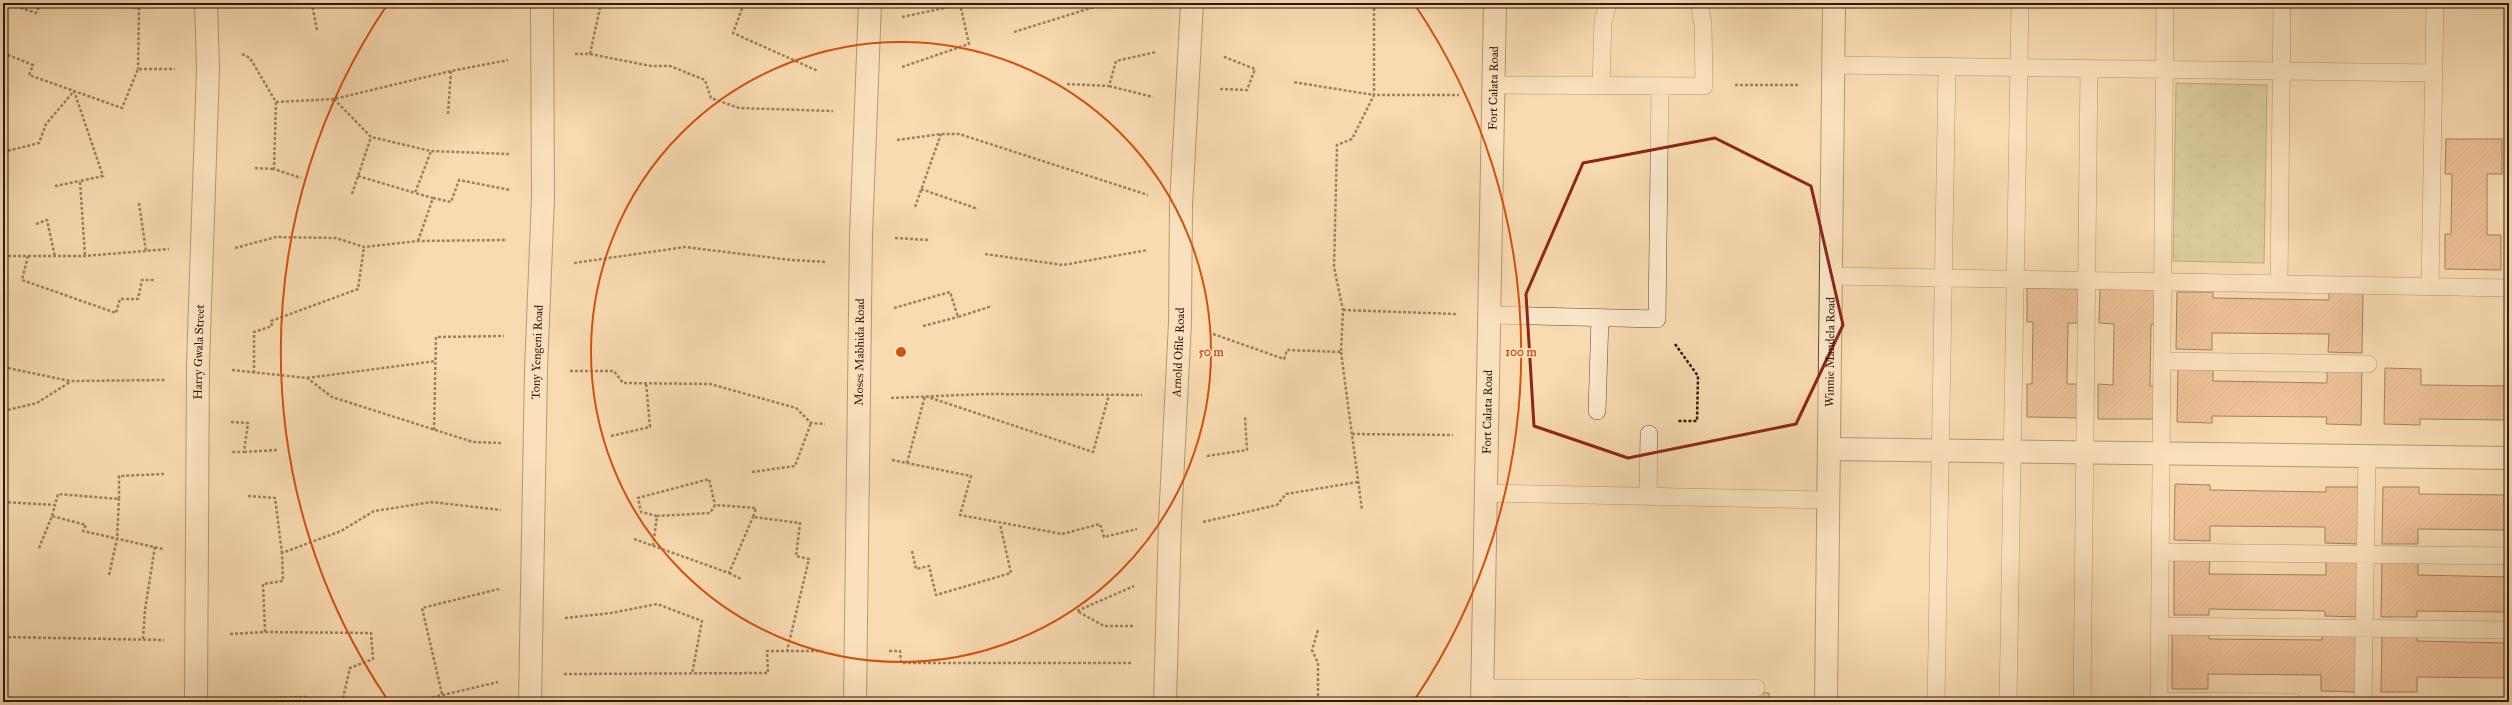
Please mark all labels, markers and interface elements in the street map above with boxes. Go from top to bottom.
street label: Fort Calata Road [1486,46,1501,130]
street label: Winnie Mandela Road [1822,297,1838,407]
street label: Moses Mabhida Road [852,298,867,406]
street label: Harry Gwala Street [191,303,207,400]
street label: Tony Yengeni Road [528,304,546,400]
street label: Arnold Ofile Road [1169,307,1187,398]
centre of rings [894,345,908,359]
text: 50 m [1198,345,1225,359]
text: 100 m [1505,345,1538,359]
street label: Fort Calata Road [1480,370,1495,454]

